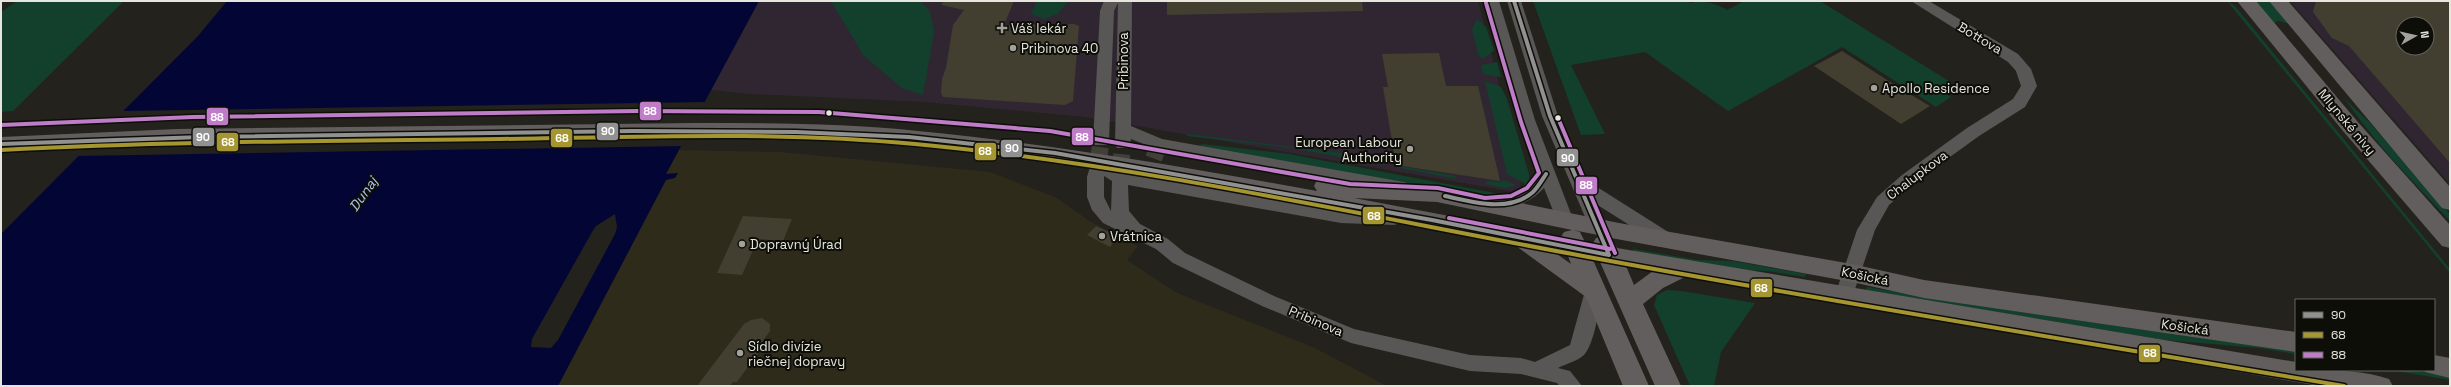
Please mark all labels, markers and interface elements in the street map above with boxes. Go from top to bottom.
north arrow [2395,16,2435,56]
street label: Bottova [1955,18,2006,58]
place label: Váš lekár [1011,20,1066,37]
marker: Váš lekár [996,22,1008,34]
text: N [2417,30,2432,39]
street label: Pribinova [1115,32,1132,90]
place label: Pribinova 40 [1021,40,1098,57]
marker: Pribinova 40 [1008,43,1018,53]
place label: Apollo Residence [1882,80,1990,97]
marker: Apollo Residence [1869,83,1879,93]
street label: Mlynské nivy [2314,86,2380,158]
line badge: 88 [639,101,662,121]
text: 88 [643,104,657,118]
line badge: 88 [206,107,229,126]
unlabelled marker [824,108,834,118]
text: 88 [210,110,224,124]
unlabelled marker [1553,113,1563,123]
line badge: 90 [596,122,619,141]
text: 90 [601,124,615,138]
line badge: 90 [192,127,215,147]
line badge: 88 [1071,127,1094,146]
line badge: 68 [550,128,573,148]
text: 90 [196,130,210,144]
text: 88 [1075,130,1089,144]
text: 68 [555,131,569,145]
line badge: 68 [216,132,239,152]
place label: European Labour Authority [1295,134,1402,166]
text: 68 [221,135,235,149]
line badge: 90 [1000,139,1023,158]
text: 90 [1005,141,1019,155]
line badge: 68 [974,142,997,161]
text: 68 [978,144,992,158]
marker: European Labour Authority [1405,144,1415,154]
street label: Chalupkova [1883,146,1951,203]
line badge: 90 [1556,148,1579,167]
text: 90 [1561,151,1575,165]
water label: Dunaj [345,172,382,215]
line badge: 88 [1575,176,1598,195]
text: 88 [1579,178,1593,192]
line badge: 68 [1362,206,1385,225]
text: 68 [1367,209,1381,223]
place label: Vrátnica [1110,228,1163,245]
marker: Vrátnica [1097,231,1107,241]
place label: Dopravný Úrad [750,236,842,253]
marker: Dopravný Úrad [737,239,747,249]
street label: Košická [1840,263,1891,289]
line badge: 68 [1750,278,1773,298]
text: 68 [1754,281,1768,295]
legend [2295,299,2435,371]
street label: Pribinova [1286,302,1346,340]
text: 90 [2331,307,2346,323]
street label: Košická [2160,315,2210,339]
text: 68 [2331,327,2346,343]
place label: Sídlo divízie riečnej dopravy [748,338,845,370]
line badge: 68 [2138,344,2161,363]
text: 68 [2143,346,2157,360]
text: 88 [2331,347,2346,363]
marker: Sídlo divízie riečnej dopravy [735,348,745,358]

